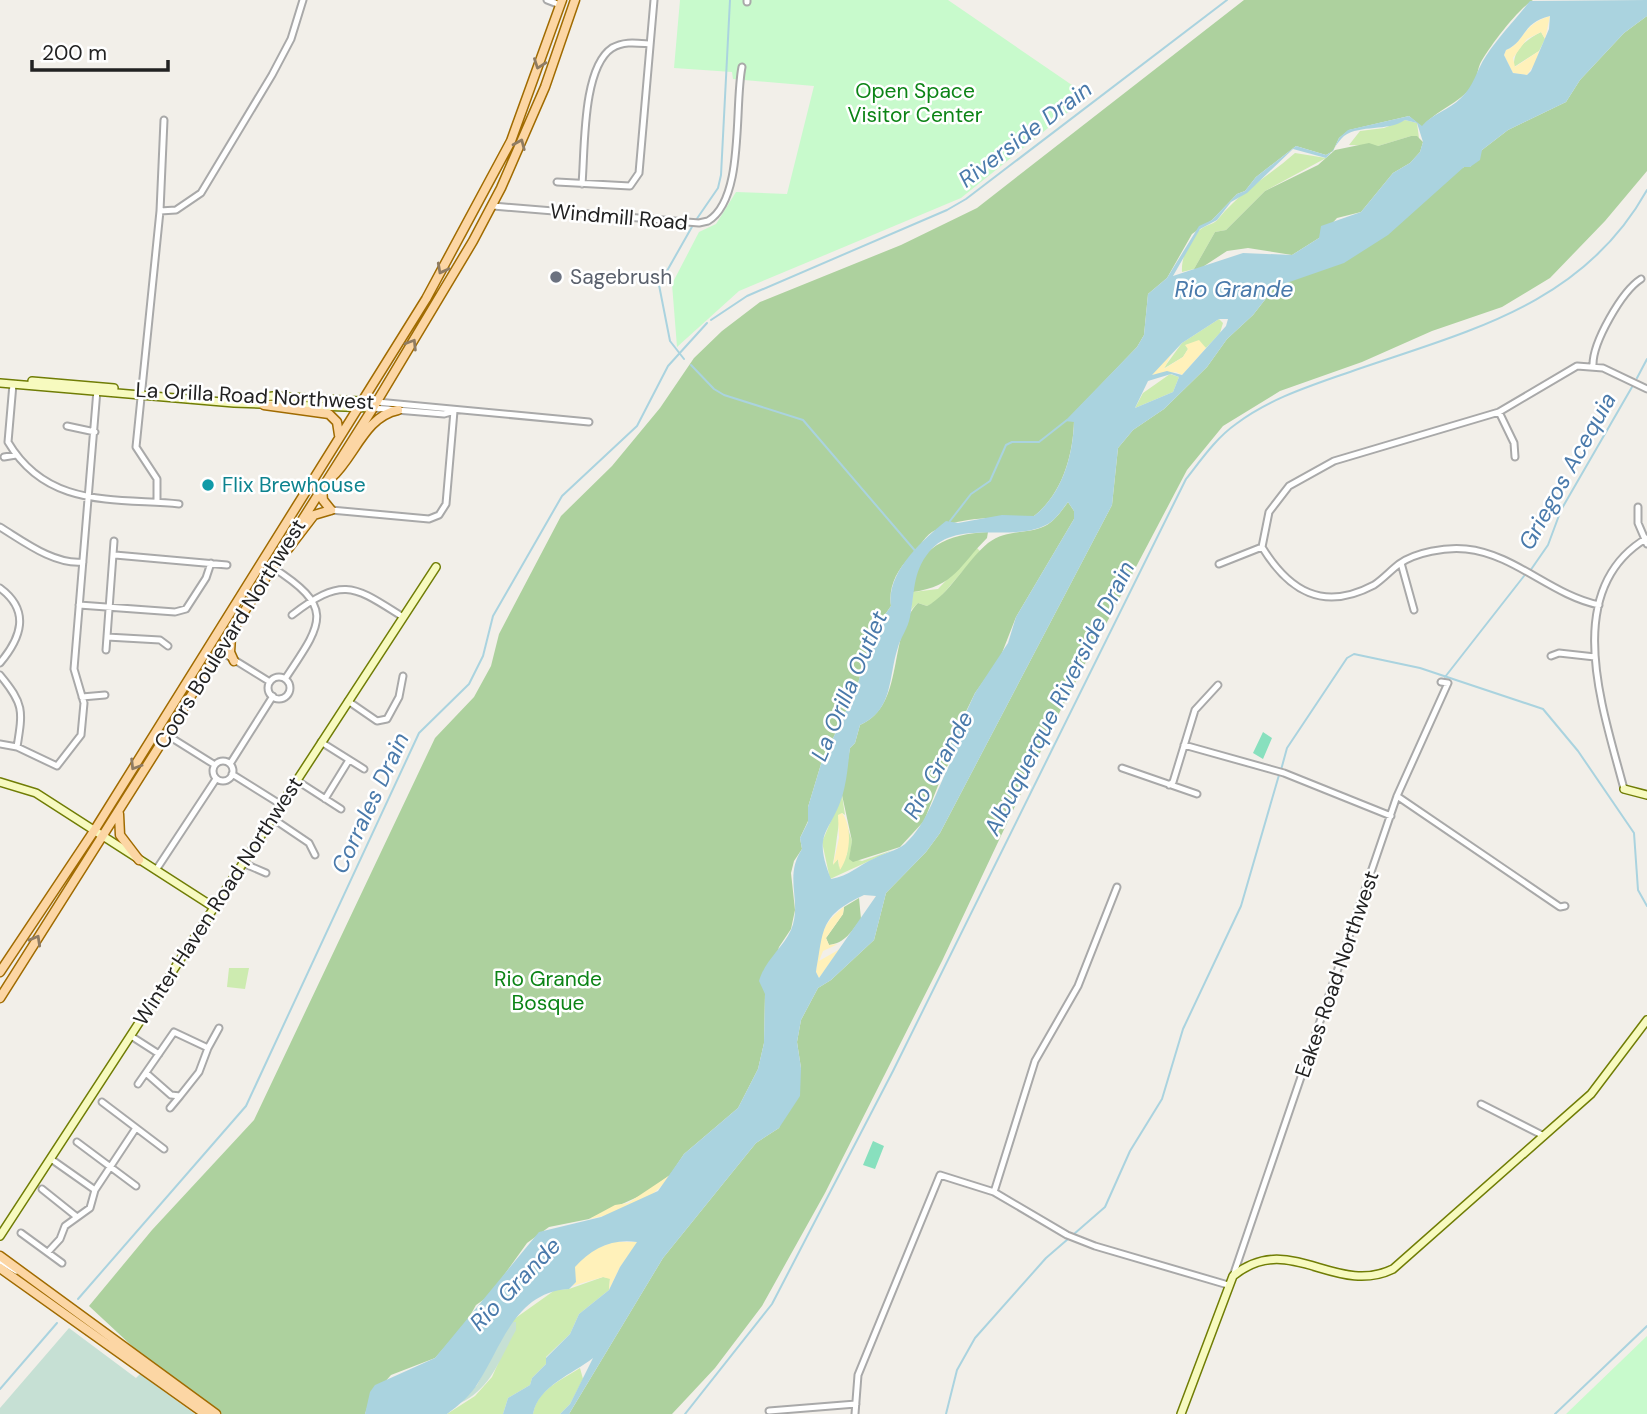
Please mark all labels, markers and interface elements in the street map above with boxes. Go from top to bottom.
scale bar [32,28,168,72]
text: 200 m [42,39,107,67]
one-way arrow [533,58,547,70]
water label: Riverside Drain [952,74,1098,194]
park label: Open Space Visitor Center [847,77,983,129]
one-way arrow [512,139,526,151]
street label: Windmill Road [549,197,689,237]
one-way arrow [437,262,450,275]
place label: Sagebrush [570,263,672,291]
marker: Sagebrush [548,269,564,285]
water label: Rio Grande [1175,274,1293,304]
one-way arrow [404,338,417,351]
street label: La Orilla Road Northwest [135,376,375,416]
water label: Griegos Acequia [1511,387,1623,555]
place label: Flix Brewhouse [222,471,366,499]
marker: Flix Brewhouse [200,477,216,493]
street label: Coors Boulevard Northwest [148,514,312,754]
water label: Albuquerque Riverside Drain [976,556,1141,841]
water label: La Orilla Outlet [804,606,894,766]
water label: Rio Grande [896,706,980,824]
water label: Corrales Drain [324,728,416,878]
one-way arrow [131,757,144,770]
street label: Winter Haven Road Northwest [127,771,309,1031]
street label: Eakes Road Northwest [1289,867,1385,1081]
one-way arrow [28,935,41,947]
park label: Rio Grande Bosque [494,965,602,1017]
water label: Rio Grande [463,1231,567,1337]

